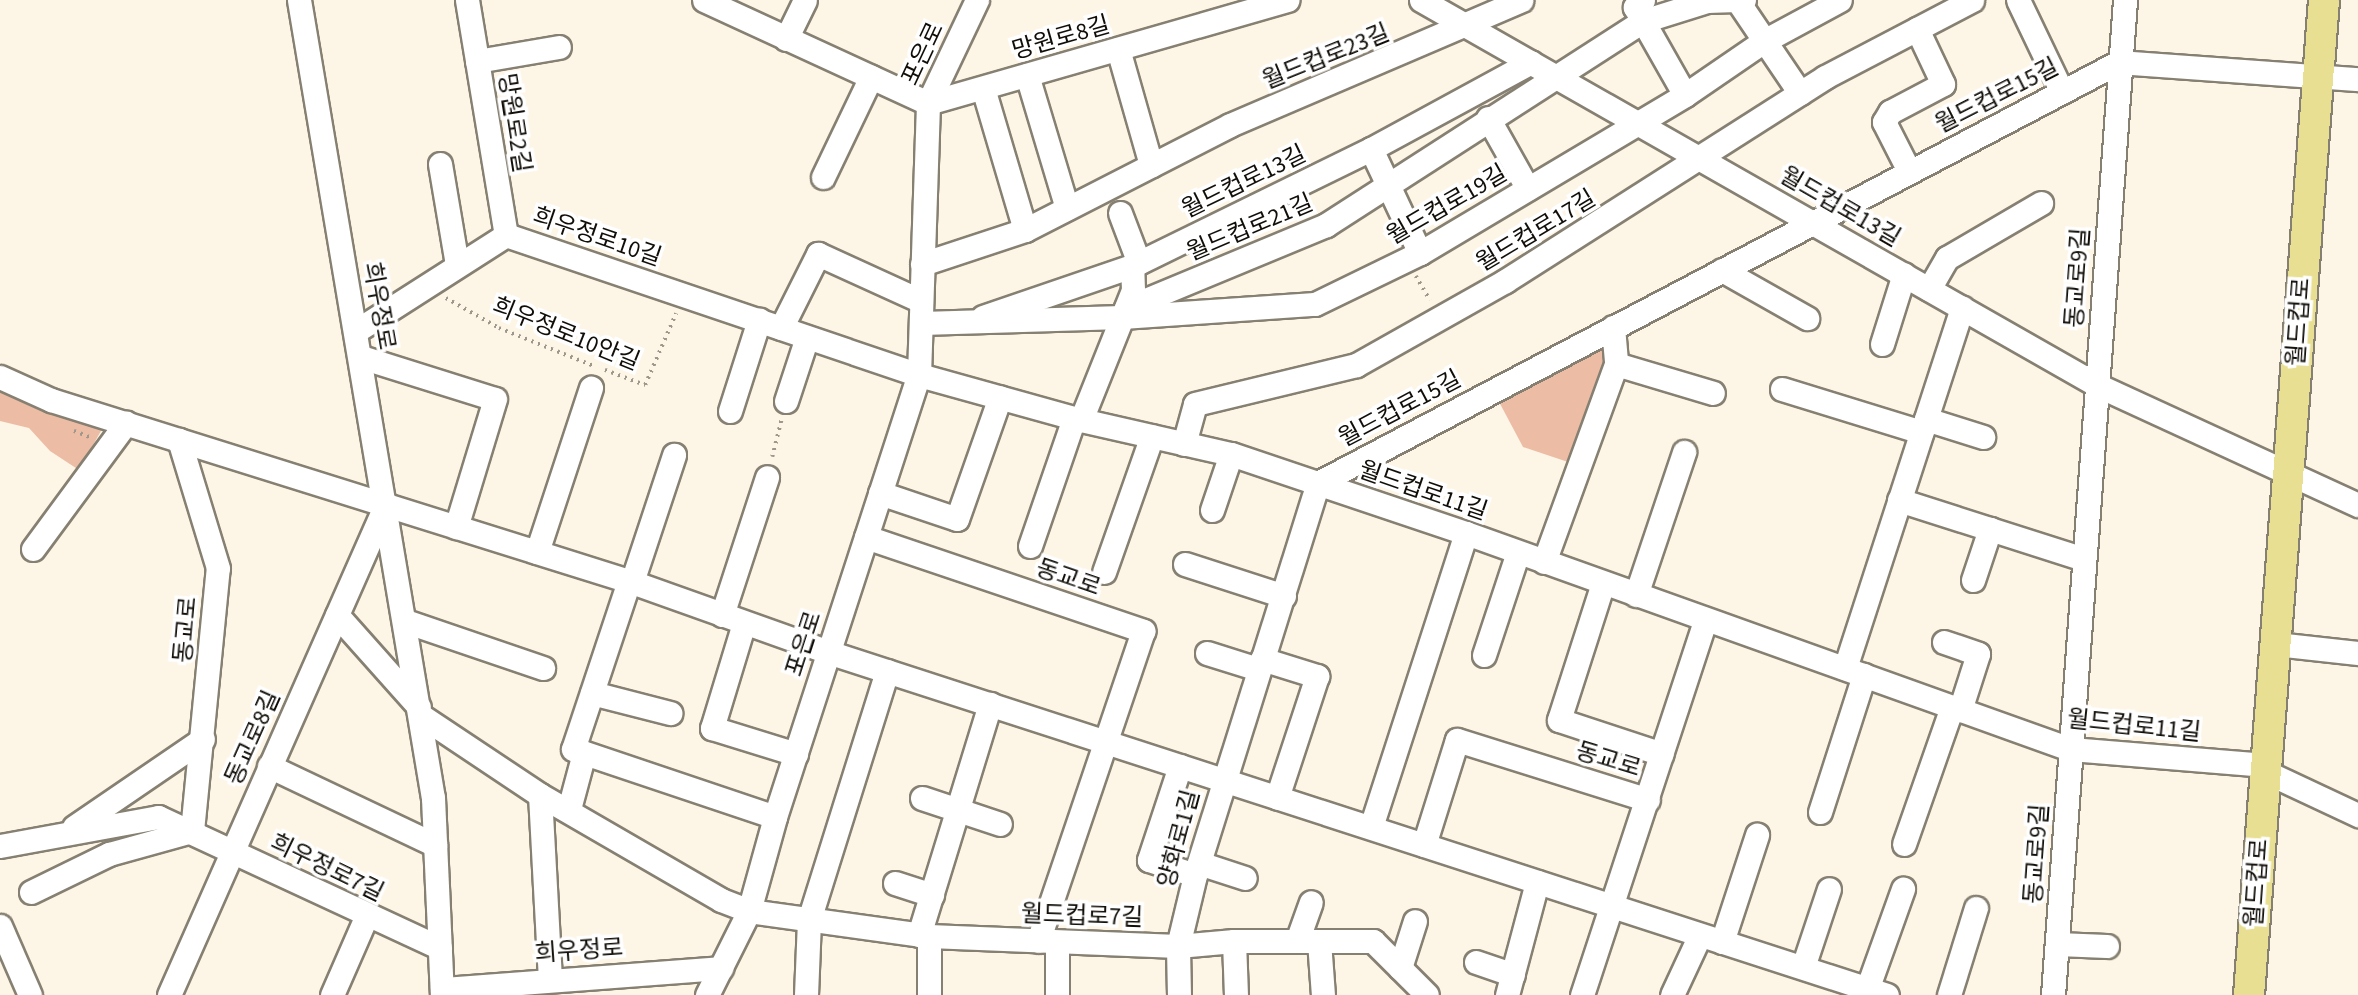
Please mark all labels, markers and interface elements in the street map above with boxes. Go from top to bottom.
street label: 망원로8길 [1009,10,1113,66]
street label: 포은로 [896,18,950,90]
street label: 월드컵로23길 [1258,19,1394,95]
street label: 월드컵로15길 [1931,53,2063,139]
street label: 망원로2길 [492,71,536,175]
street label: 월드컵로13길 [1177,140,1311,224]
street label: 월드컵로19길 [1382,159,1512,251]
street label: 월드컵로13길 [1775,161,1905,253]
street label: 월드컵로17길 [1471,184,1601,278]
street label: 월드컵로21길 [1183,189,1317,267]
street label: 희우정로10길 [529,202,665,272]
street label: 동교로9길 [2060,227,2096,329]
street label: 희우정로 [357,260,401,352]
street label: 월드컵로 [2282,277,2316,367]
street label: 희우정로10안길 [488,291,644,377]
street label: 월드컵로15길 [1334,365,1466,453]
street label: 월드컵로11길 [1355,456,1491,526]
street label: 동교로 [1032,554,1104,602]
street label: 동교로 [169,596,203,664]
street label: 포은로 [780,608,828,680]
street label: 동교로8길 [219,686,287,790]
street label: 월드컵로11길 [2066,705,2202,747]
street label: 동교로 [1572,737,1644,783]
street label: 양화로1길 [1152,787,1206,891]
street label: 동교로9길 [2019,803,2055,905]
street label: 희우정로7길 [266,828,388,908]
street label: 월드컵로 [2240,838,2274,928]
street label: 월드컵로7길 [1020,899,1144,933]
street label: 희우정로 [534,934,624,968]

